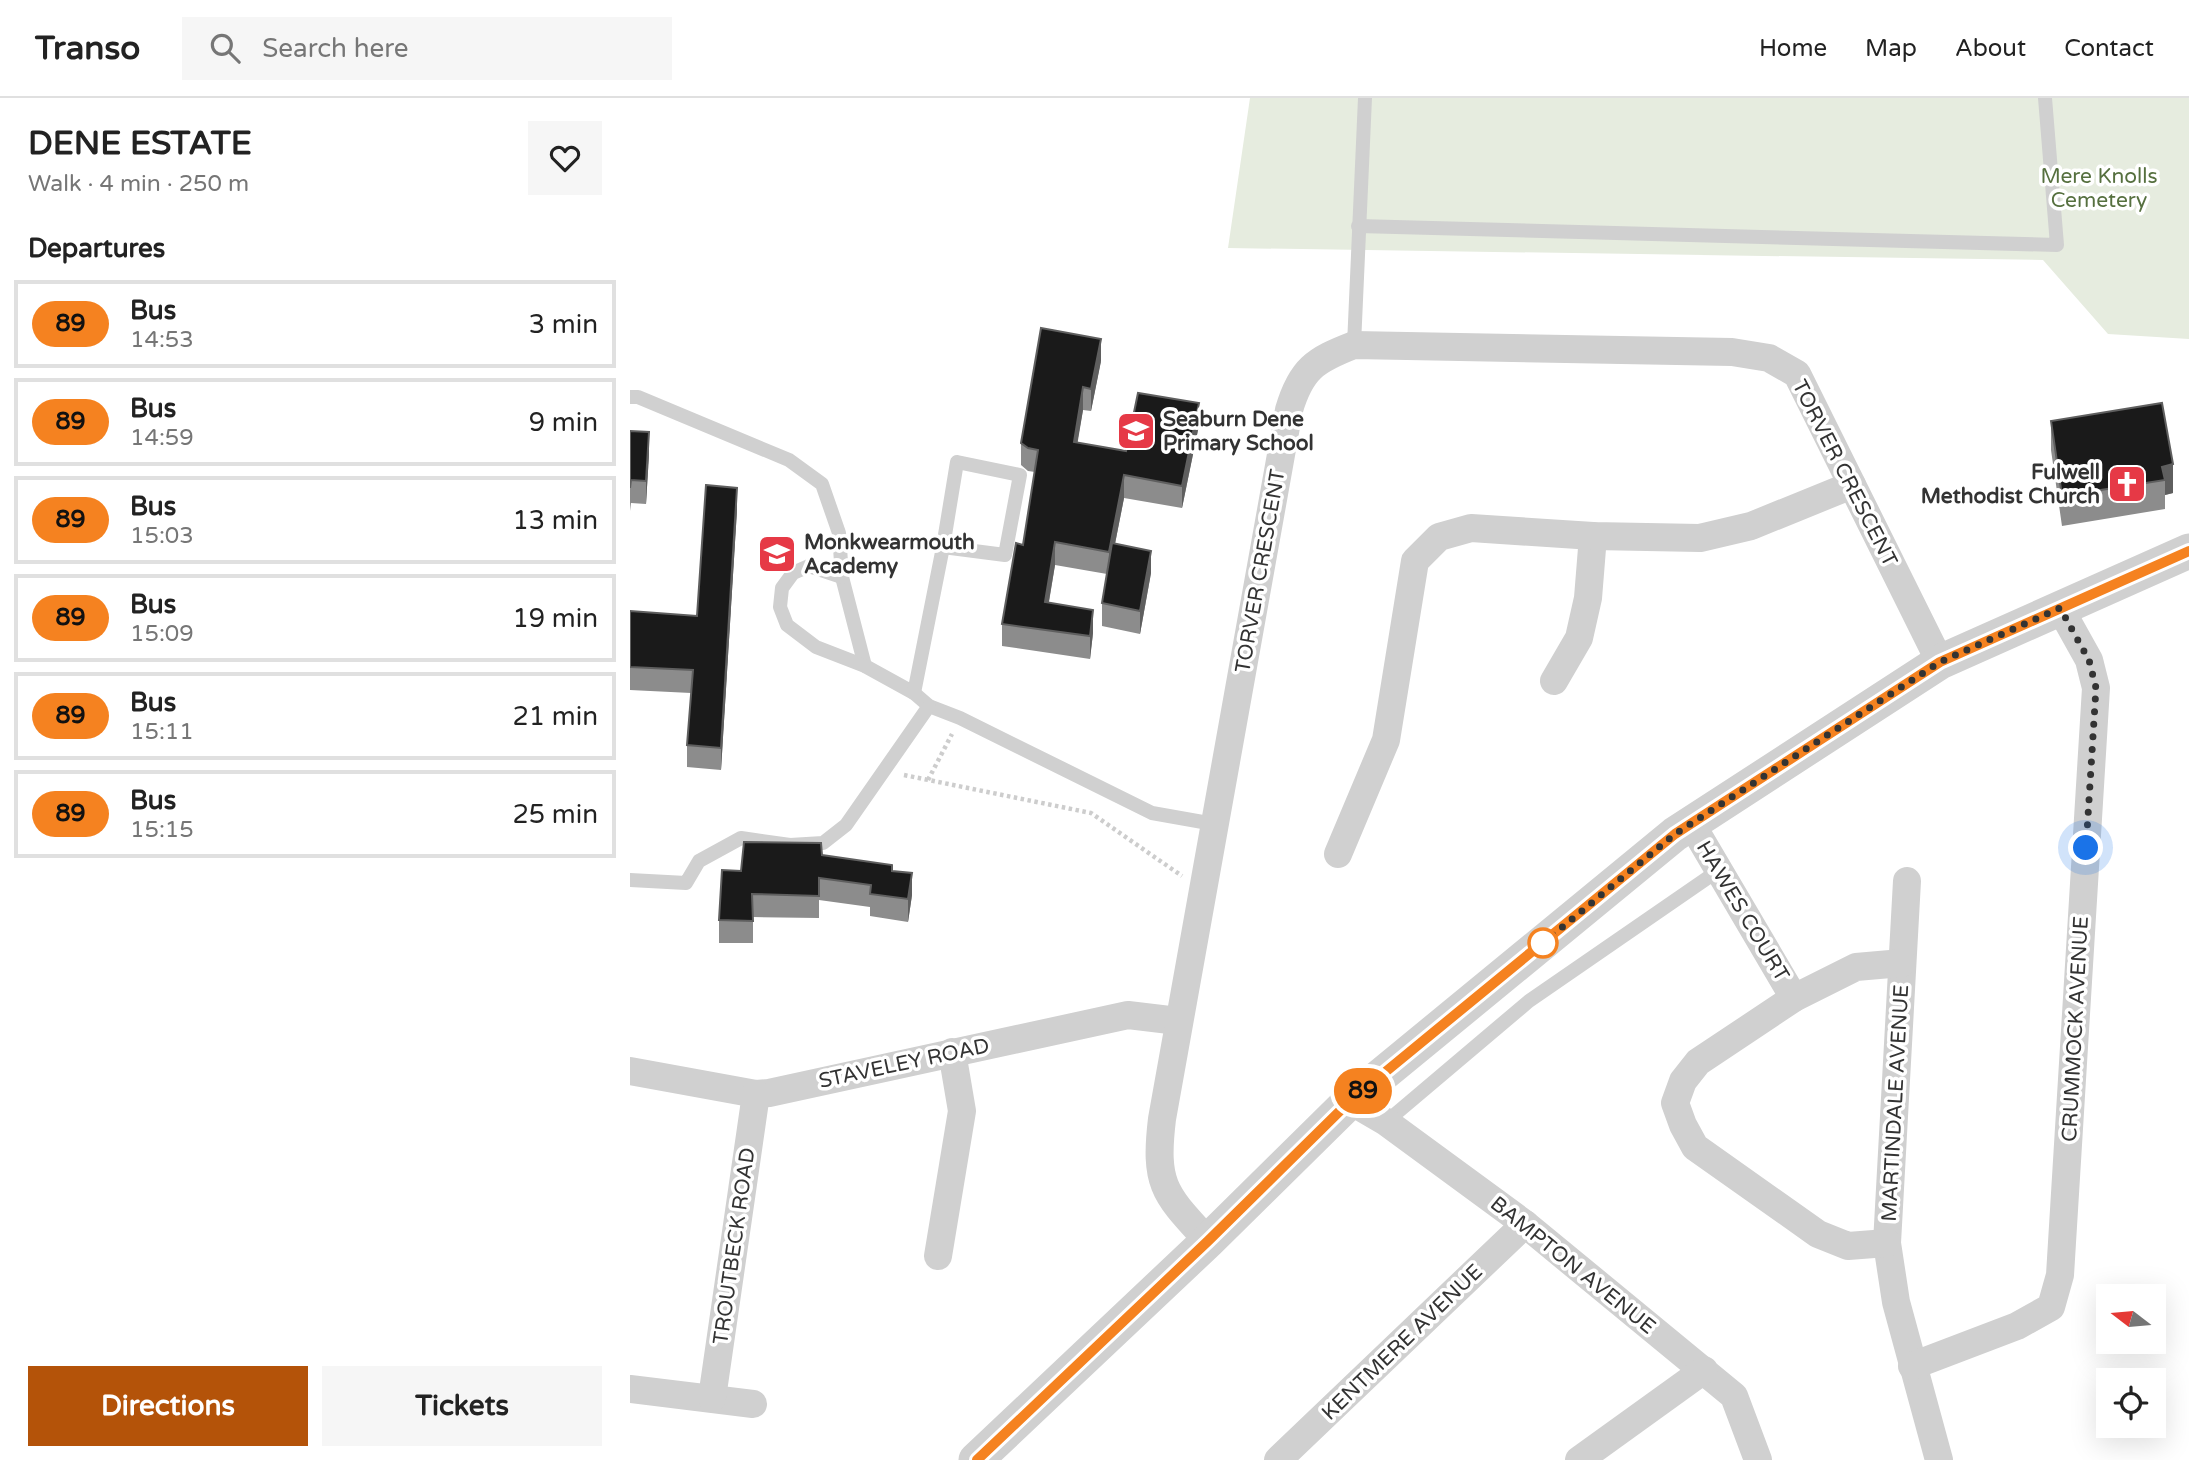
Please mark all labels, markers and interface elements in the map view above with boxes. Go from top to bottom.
search box [182,17,672,80]
text: Transo [35,29,140,68]
icon: search [206,29,244,67]
text: Search here [262,33,409,64]
text: Home [1759,34,1827,63]
text: Map [1865,34,1917,63]
text: About [1955,34,2026,63]
text: Contact [2064,34,2154,63]
button: heart [528,121,602,195]
text: DENE ESTATE [28,124,252,163]
park label: Mere Knolls Cemetery [2040,164,2158,213]
text: Walk · 4 min · 250 m [28,170,249,198]
text: Departures [28,233,165,264]
text: Bus [130,295,176,326]
text: 89 [55,309,86,338]
text: 3 min [529,309,598,340]
text: 14:53 [130,326,194,354]
street label: TORVER CRESCENT [1787,376,1903,571]
text: Bus [130,393,176,424]
text: 89 [55,407,86,436]
text: 9 min [529,407,598,438]
place label: Seaburn Dene Primary School [1163,407,1314,456]
school or university icon: Seaburn Dene Primary School [1115,410,1157,452]
text: 14:59 [130,424,194,452]
place label: Fulwell Methodist Church [1921,460,2100,509]
church icon: Fulwell Methodist Church [2106,463,2148,505]
street label: TORVER CRESCENT [1230,467,1291,675]
text: Bus [130,491,176,522]
text: 89 [55,505,86,534]
text: 13 min [512,505,598,536]
text: 15:03 [130,522,194,550]
place label: Monkwearmouth Academy [804,530,975,579]
school or university icon: Monkwearmouth Academy [756,533,798,575]
text: Bus [130,589,176,620]
text: 89 [55,603,86,632]
text: 19 min [512,603,598,634]
text: 15:09 [130,620,194,648]
text: Bus [130,687,176,718]
text: 89 [55,701,86,730]
text: 21 min [512,701,598,732]
text: 15:11 [130,718,194,746]
text: Bus [130,785,176,816]
text: 89 [55,799,86,828]
text: 25 min [512,799,598,830]
text: 15:15 [130,816,194,844]
your location [2068,830,2103,865]
street label: HAWES COURT [1691,836,1794,986]
street label: CRUMMOCK AVENUE [2057,915,2094,1143]
unlabelled marker [1528,928,1558,958]
street label: MARTINDALE AVENUE [1877,984,1914,1222]
street label: STAVELEY ROAD [816,1033,992,1094]
line badge: 89 [1332,1068,1394,1114]
text: 89 [1348,1076,1378,1105]
street label: TROUTBECK ROAD [708,1146,761,1346]
street label: BAMPTON AVENUE [1485,1191,1660,1340]
street label: KENTMERE AVENUE [1317,1259,1488,1426]
north arrow [2096,1284,2166,1354]
map controls [2096,1284,2166,1438]
button: Directions [28,1366,308,1446]
button: Tickets [322,1366,602,1446]
button: locate [2096,1368,2166,1438]

